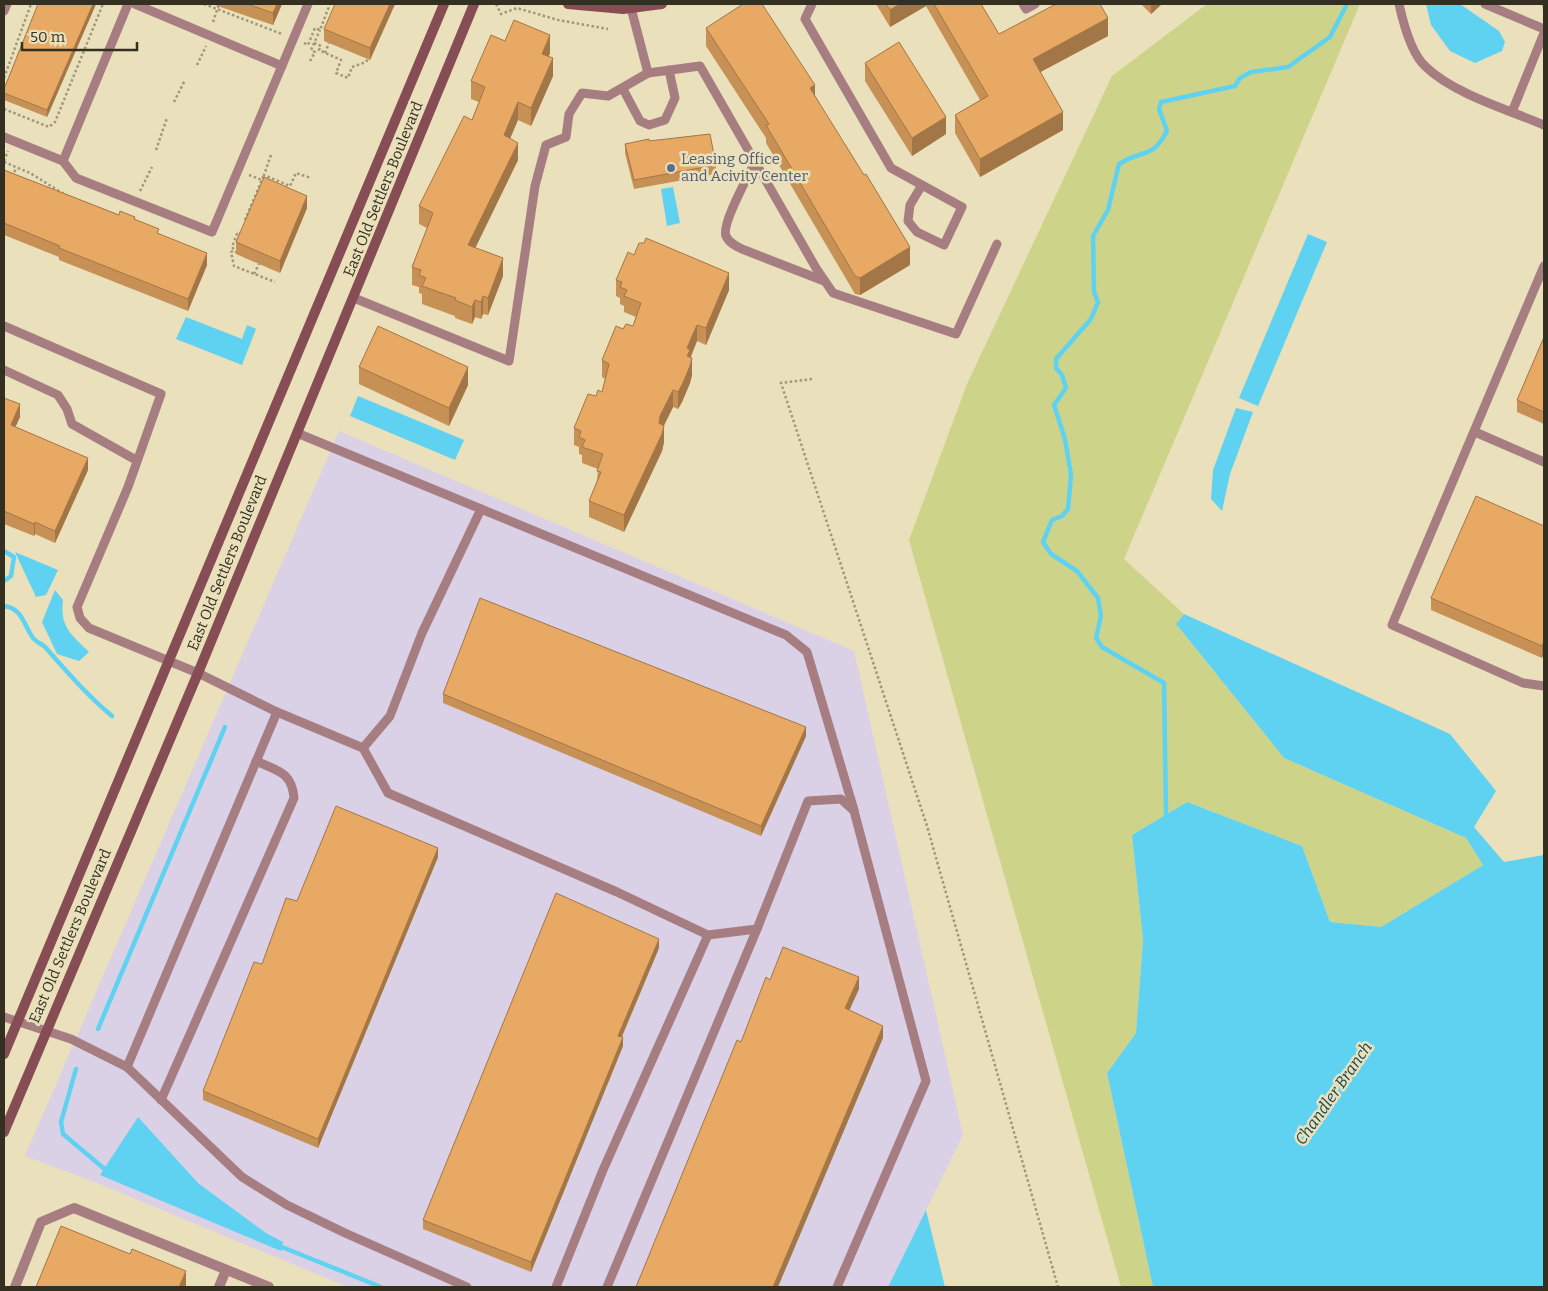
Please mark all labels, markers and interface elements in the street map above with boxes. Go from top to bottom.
scale bar [22,20,138,52]
text: 50 m [30,28,66,46]
street label: East Old Settlers Boulevard [340,99,427,279]
place label: Leasing Office and Acivity Center [681,150,809,185]
marker: Leasing Office and Acivity Center [665,162,677,174]
street label: East Old Settlers Boulevard [184,473,271,653]
street label: East Old Settlers Boulevard [25,846,115,1026]
water label: Chandler Branch [1291,1038,1376,1148]

